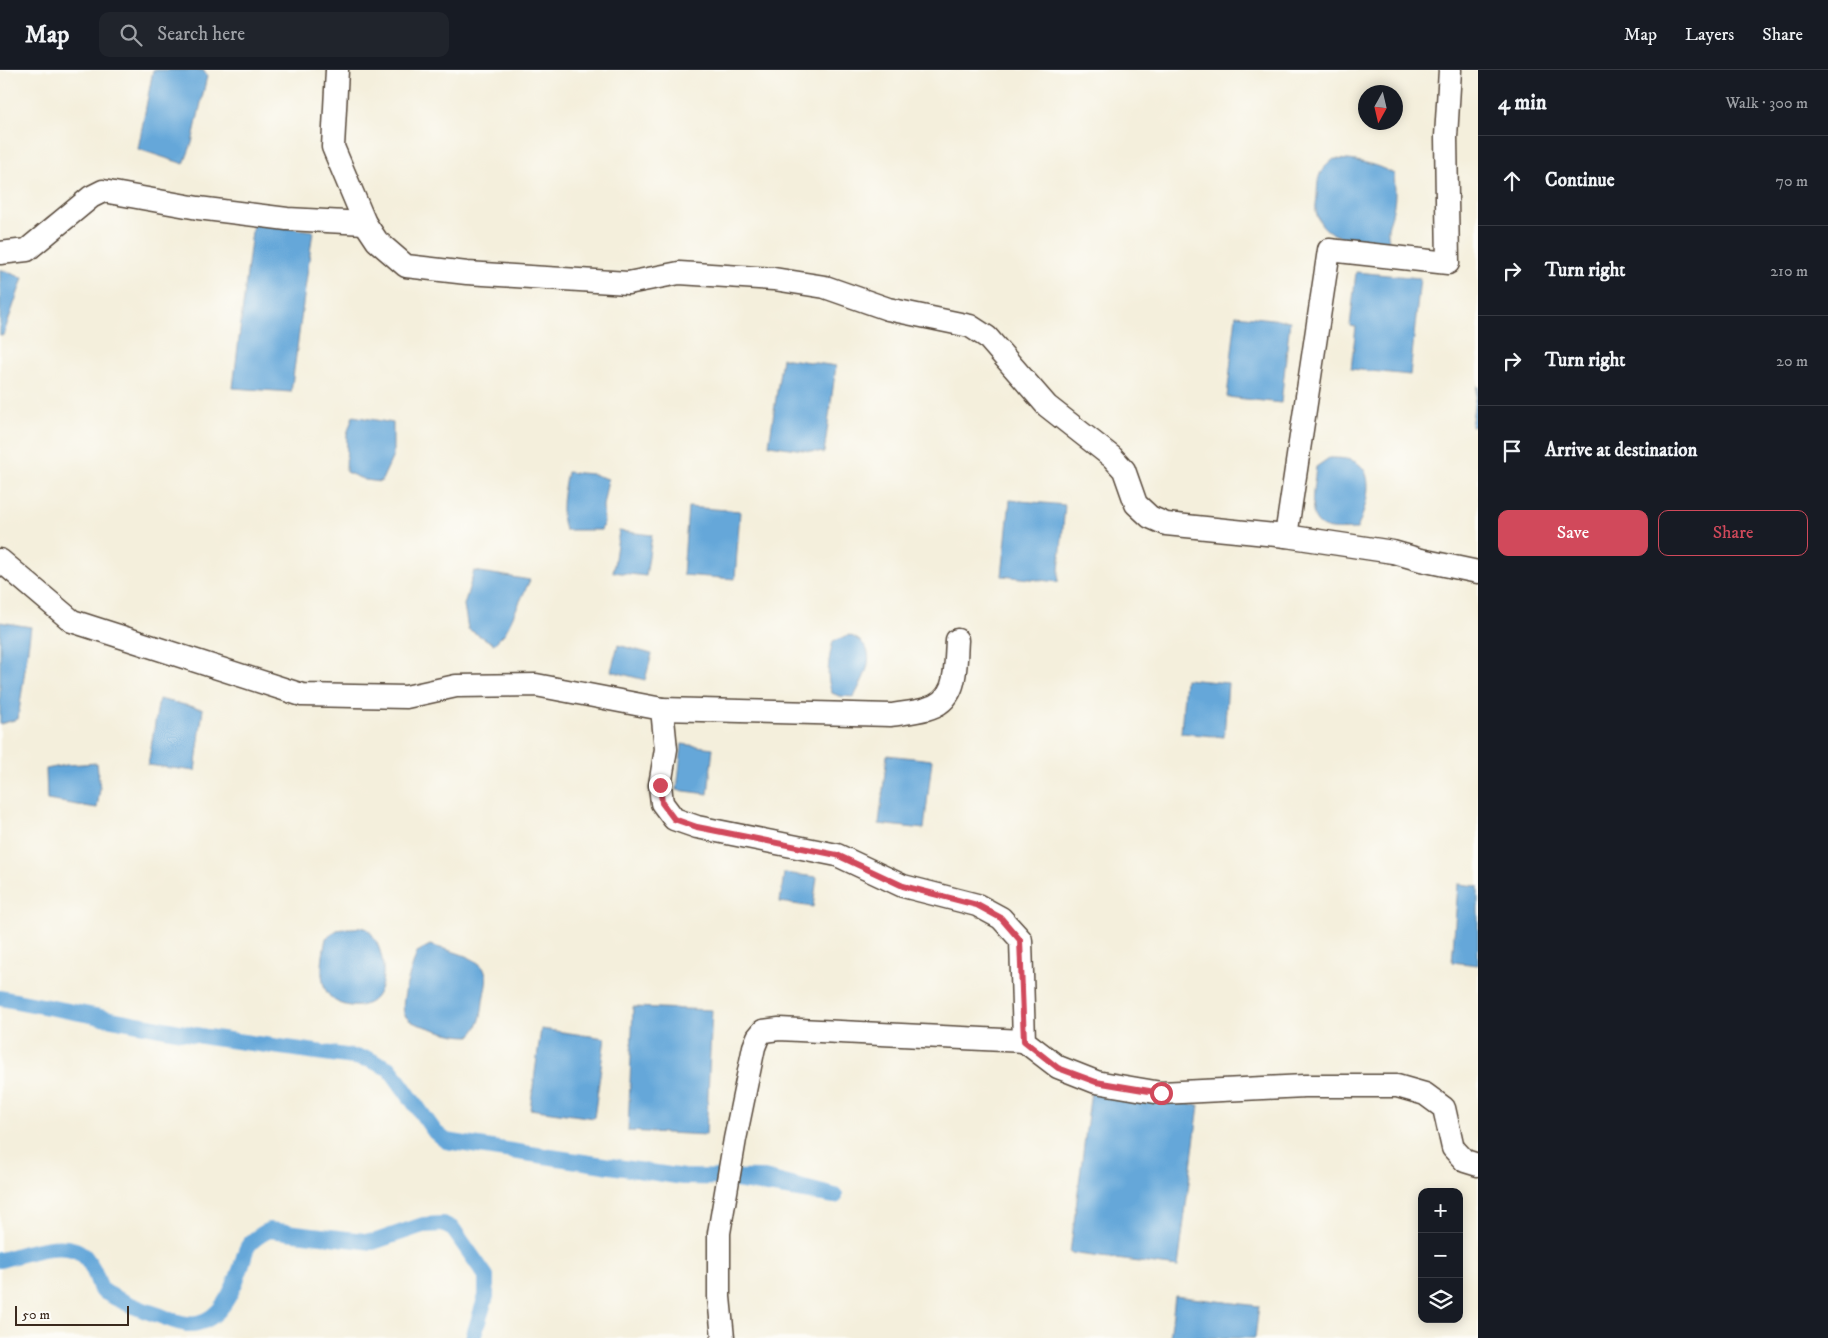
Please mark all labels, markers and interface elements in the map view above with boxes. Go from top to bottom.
search box [99,12,449,57]
text: Map [25,20,69,50]
icon: search [117,21,145,49]
text: Search here [157,23,245,46]
text: Map [1624,24,1657,46]
text: Layers [1685,24,1734,46]
text: Share [1762,24,1803,46]
north arrow [1358,85,1403,130]
text: 4 min [1498,90,1547,116]
text: Walk · 300 m [1725,93,1808,113]
icon: ahead [1498,167,1526,195]
text: Continue [1545,169,1615,192]
text: 70 m [1776,171,1808,191]
icon: right [1498,257,1526,285]
text: Turn right [1545,259,1625,282]
text: 210 m [1770,261,1808,281]
icon: right [1498,347,1526,375]
text: Turn right [1545,349,1625,372]
text: 20 m [1776,351,1808,371]
icon: arrive [1498,437,1526,465]
text: Arrive at destination [1545,439,1697,462]
button: Save [1498,510,1648,556]
button: Share [1658,510,1808,556]
route end [649,774,672,797]
route start [1150,1082,1173,1105]
map controls [1418,1188,1463,1323]
button: + [1418,1188,1463,1233]
button: − [1418,1233,1463,1278]
button: layers [1418,1278,1463,1323]
scale bar [15,1303,129,1326]
text: 50 m [22,1306,50,1324]

